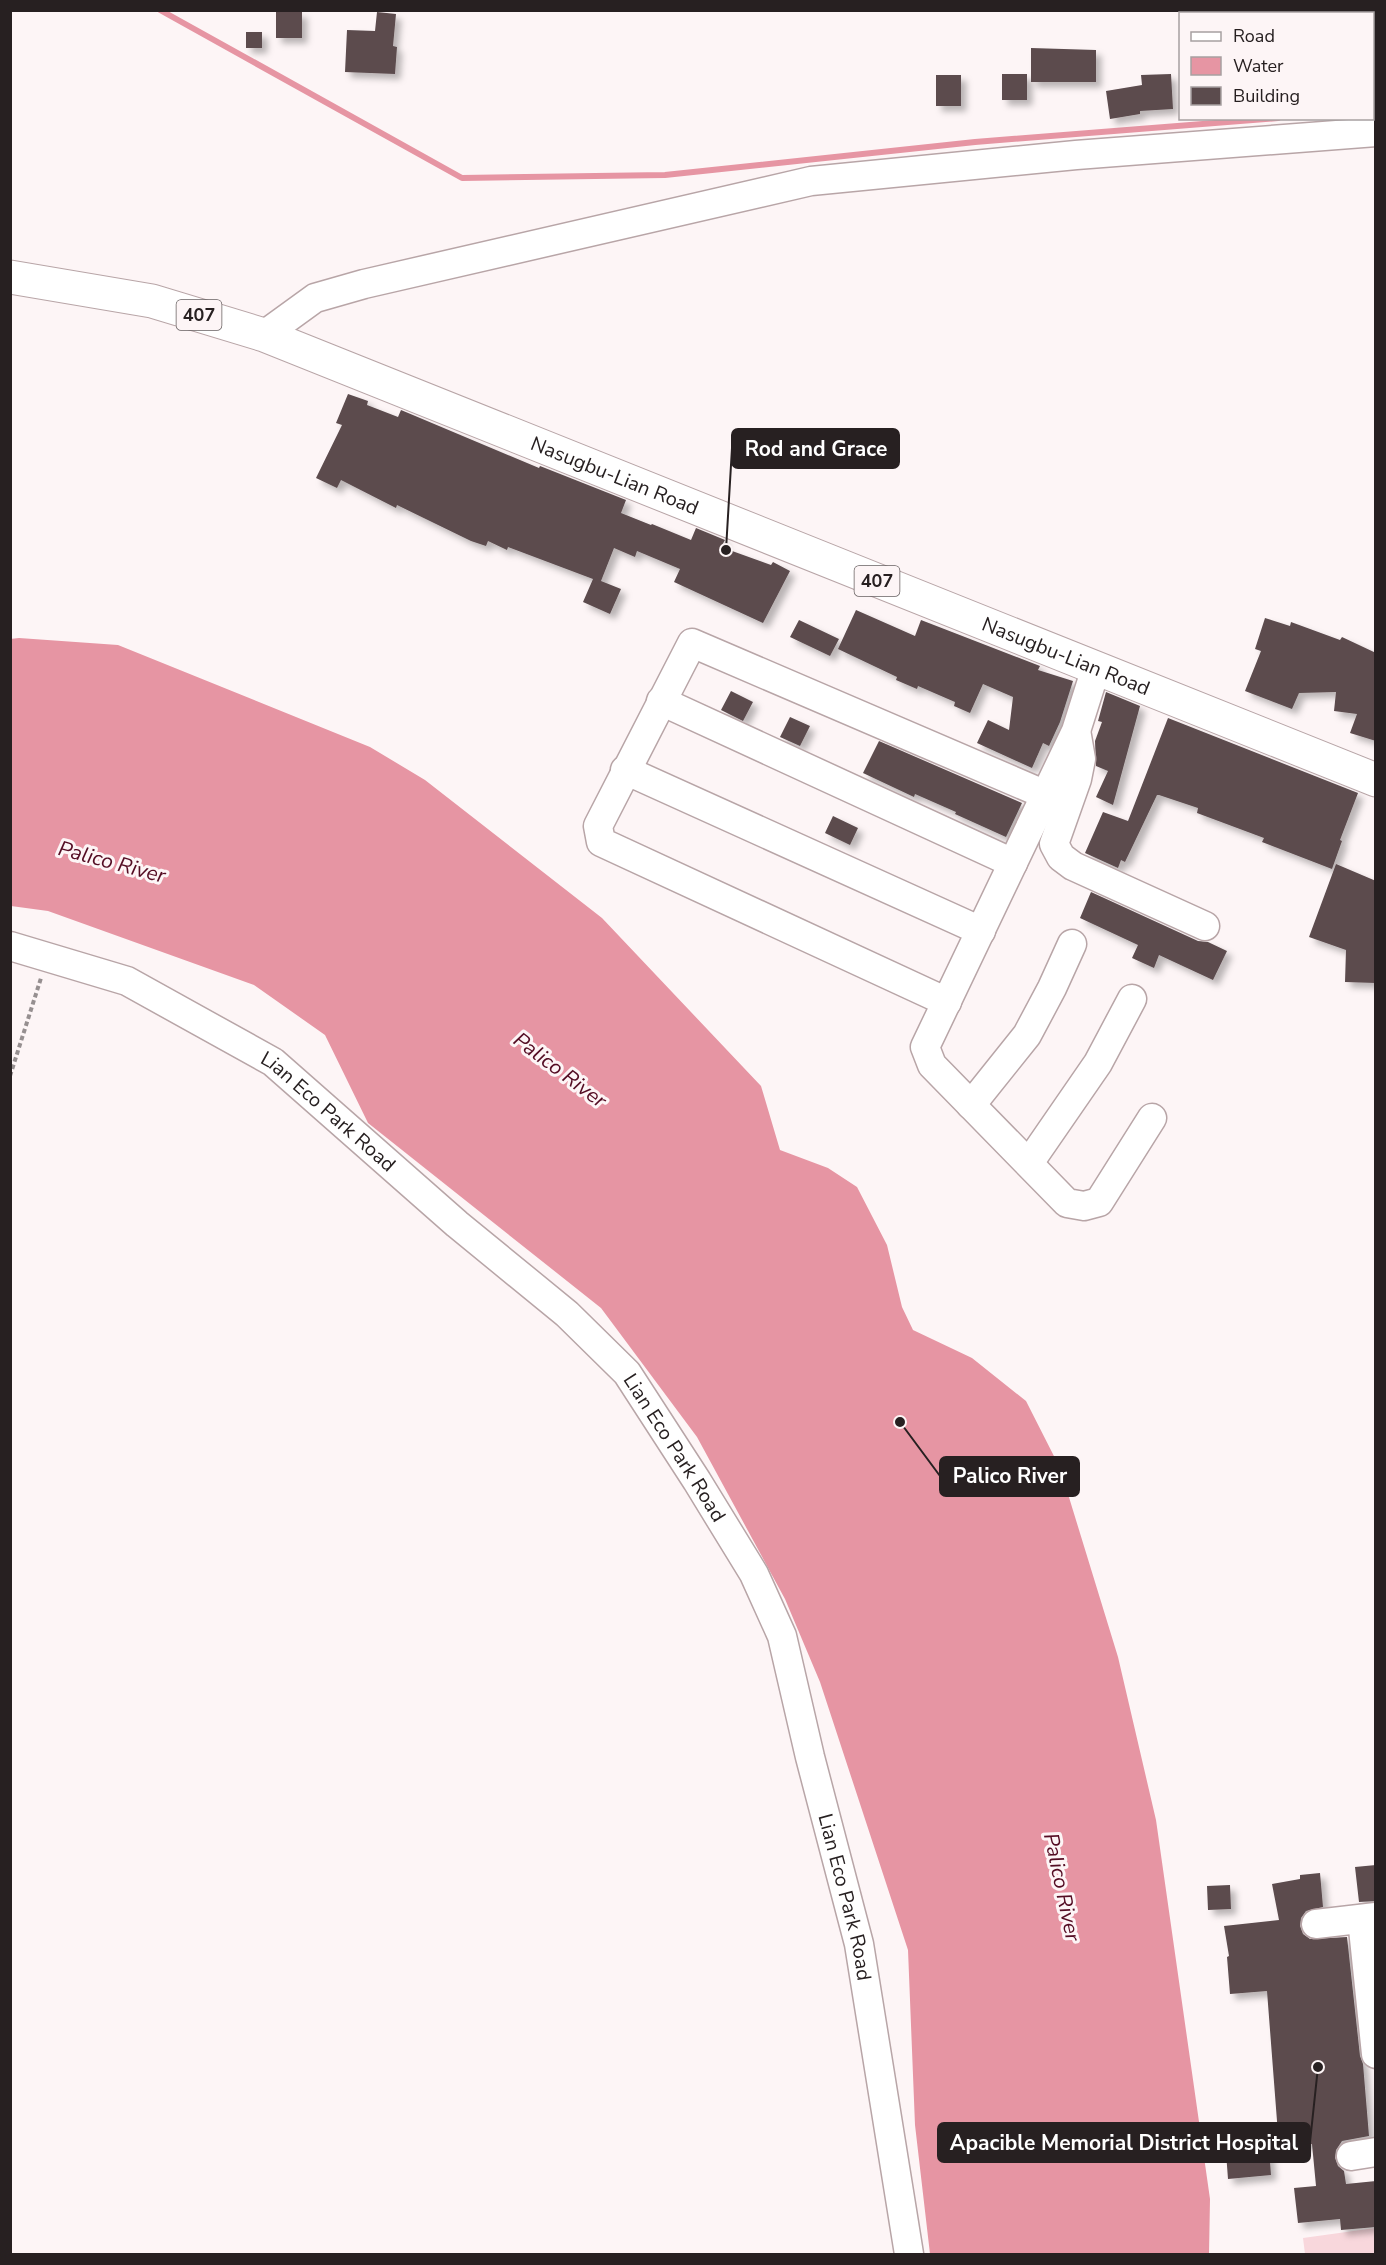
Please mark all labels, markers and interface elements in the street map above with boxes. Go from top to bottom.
legend [1179,12,1374,120]
text: Road [1233,24,1275,48]
text: Water [1233,54,1284,78]
text: Building [1233,84,1300,108]
road number: 407 [176,300,222,330]
callout: Rod and Grace [732,429,899,468]
street label: Nasugbu-Lian Road [527,430,703,521]
text: Rod and Grace [745,435,887,463]
road number: 407 [854,566,900,596]
street label: Nasugbu-Lian Road [978,610,1154,702]
water label: Palico River [55,834,169,890]
water label: Palico River [508,1026,613,1115]
street label: Lian Eco Park Road [256,1045,402,1178]
street label: Lian Eco Park Road [617,1368,732,1527]
callout: Palico River [940,1457,1079,1496]
text: Palico River [953,1462,1068,1490]
street label: Lian Eco Park Road [812,1811,878,1982]
water label: Palico River [1037,1830,1087,1944]
callout: Apacible Memorial District Hospital [938,2123,1310,2162]
text: Apacible Memorial District Hospital [950,2129,1298,2157]

